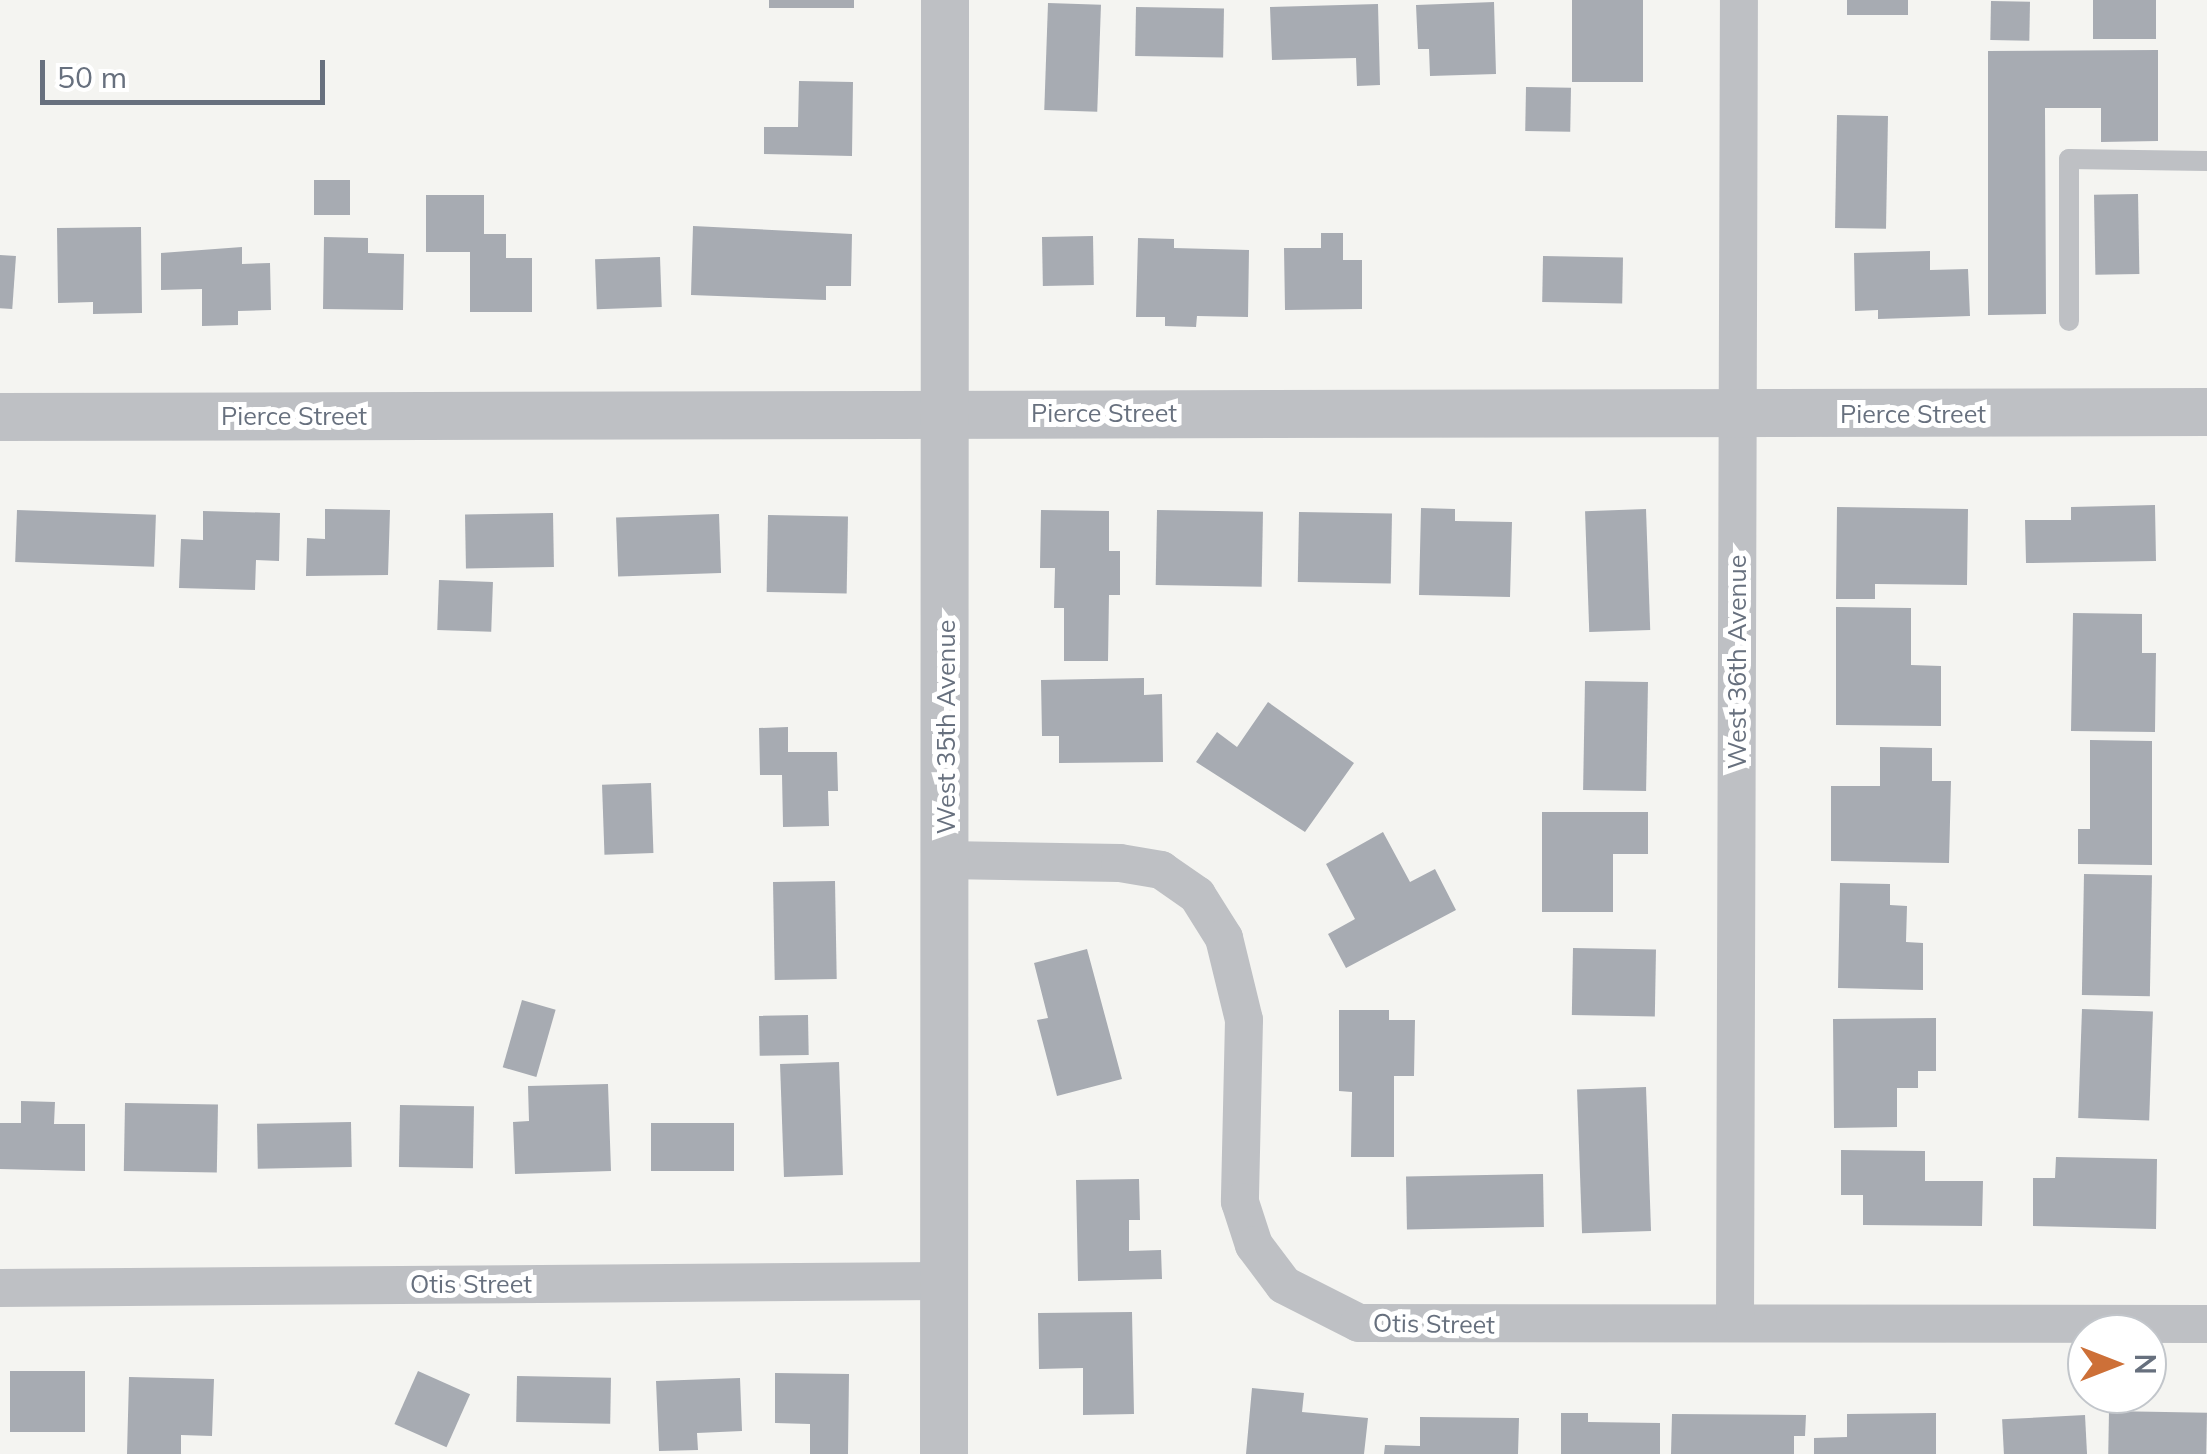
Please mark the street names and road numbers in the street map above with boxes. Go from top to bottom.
street label: Pierce Street [1031,398,1177,428]
street label: Pierce Street [1840,399,1986,429]
street label: Pierce Street [221,401,367,431]
street label: West 36th Avenue [1722,555,1752,769]
street label: West 35th Avenue [931,620,961,834]
street label: Otis Street [410,1269,532,1299]
street label: Otis Street [1373,1308,1495,1340]

